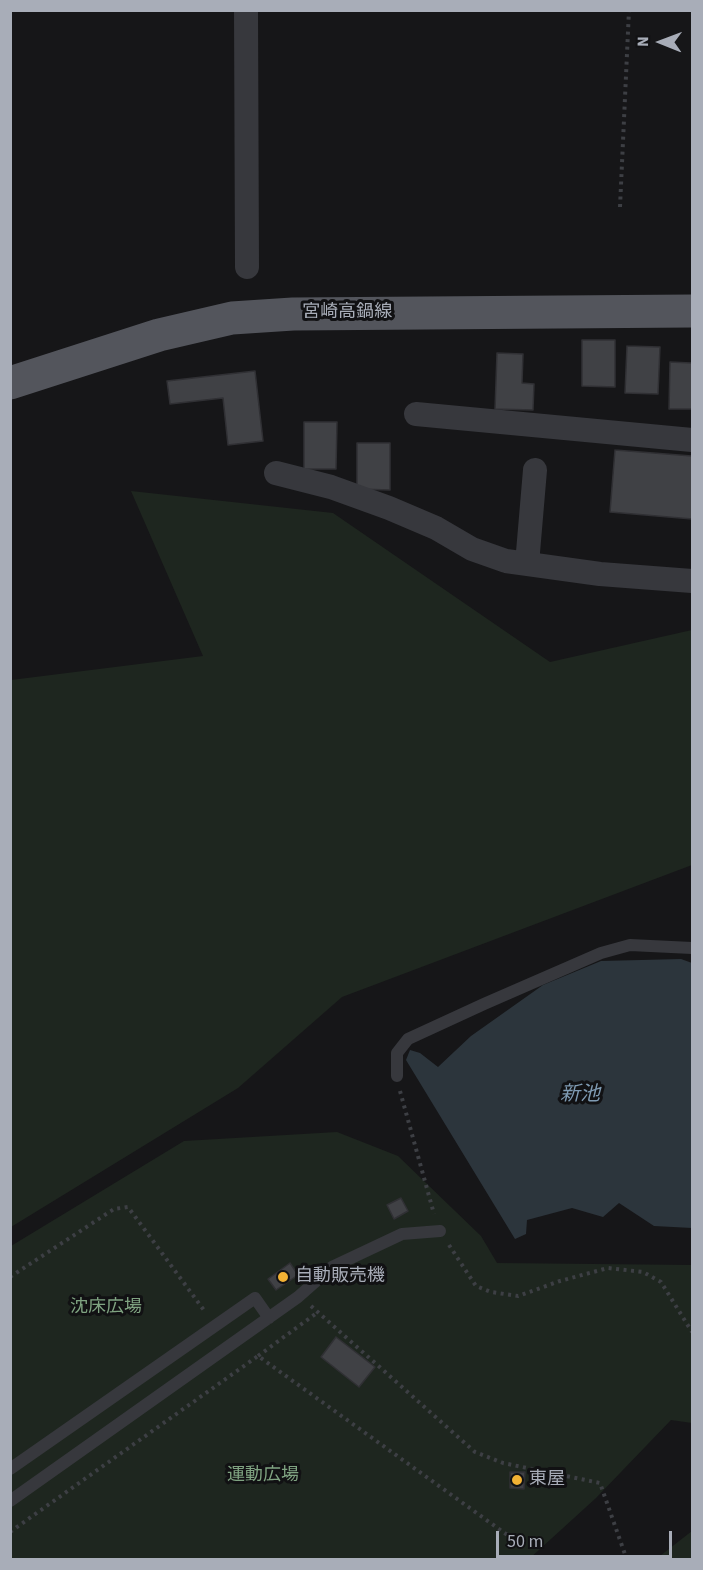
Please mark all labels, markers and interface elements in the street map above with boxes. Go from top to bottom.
north arrow [631,12,691,72]
text: N [632,36,654,47]
street label: 宮崎高鍋線 [302,302,392,324]
water label: 新池 [560,1084,600,1108]
place label: 自動販売機 [295,1266,385,1288]
marker: 自動販売機 [276,1270,290,1284]
park label: 沈床広場 [70,1297,142,1319]
park label: 運動広場 [227,1465,299,1487]
place label: 東屋 [529,1469,565,1491]
marker: 東屋 [510,1473,524,1487]
scale bar [499,1519,674,1557]
text: 50 m [507,1529,543,1554]

